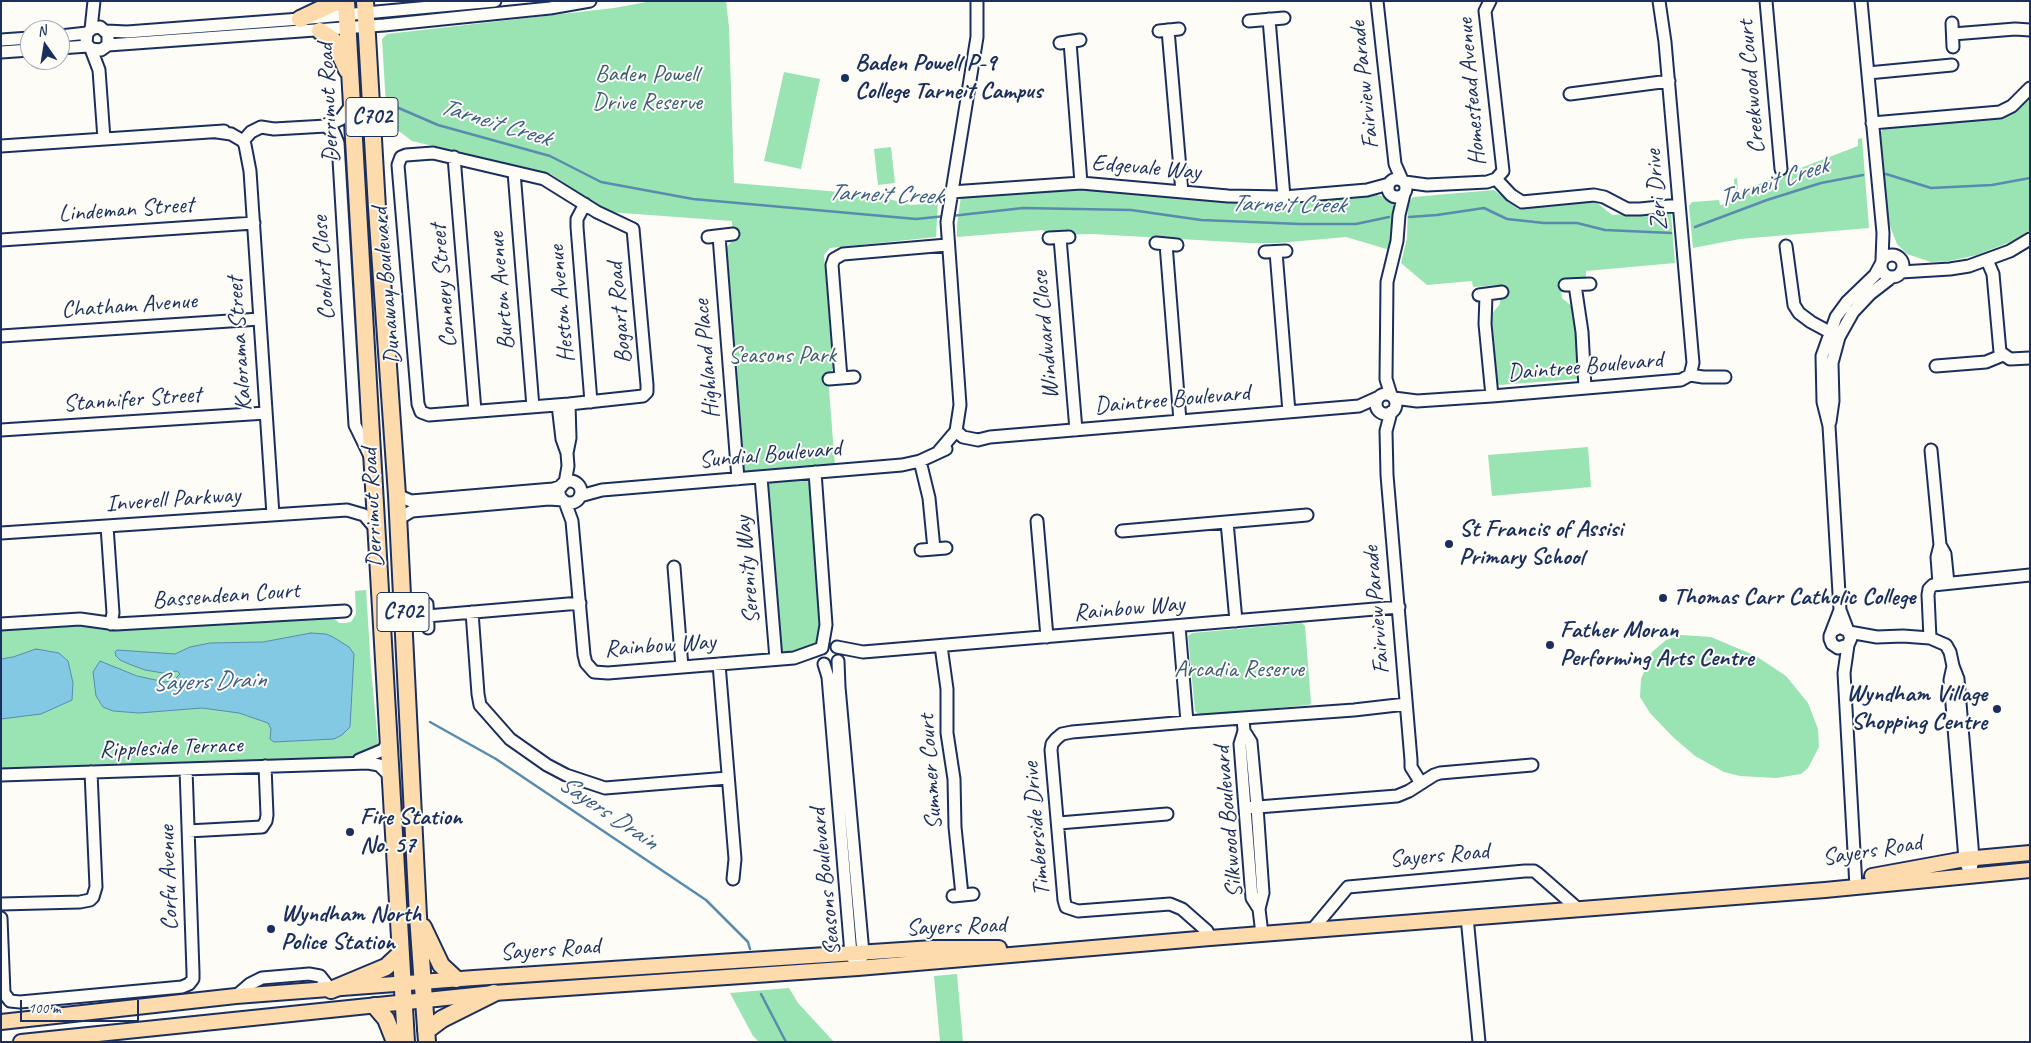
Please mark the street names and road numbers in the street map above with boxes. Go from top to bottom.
street label: Homestead Avenue [1451,17,1493,167]
street label: Creekwood Court [1732,19,1772,155]
street label: Fairview Parade [1344,20,1386,150]
street label: Derrimut Road [311,42,347,164]
road number: C702 [346,98,398,136]
street label: Zeri Drive [1639,148,1675,232]
street label: Edgevale Way [1090,149,1202,187]
street label: Lindeman Street [58,191,194,229]
street label: Dunaway Boulevard [366,206,408,366]
street label: Coolart Close [306,215,342,321]
street label: Connery Street [424,223,464,349]
street label: Burton Avenue [483,231,521,351]
street label: Heston Avenue [543,244,581,364]
street label: Bogart Road [601,261,639,365]
street label: Windward Close [1026,270,1066,400]
street label: Kalorama Street [221,276,259,412]
street label: Chatham Avenue [60,287,198,325]
street label: Highland Place [687,298,727,420]
street label: Daintree Boulevard [1506,346,1664,388]
street label: Daintree Boulevard [1093,379,1251,421]
street label: Stannifer Street [62,381,202,419]
street label: Sundial Boulevard [698,434,842,476]
street label: Derrimut Road [355,447,391,569]
street label: Inverell Parkway [105,481,241,519]
street label: Serenity Way [729,515,767,625]
street label: Fairview Parade [1357,545,1397,675]
street label: Bassendean Court [151,576,301,616]
street label: Rainbow Way [1072,590,1186,628]
road number: C702 [377,592,429,632]
street label: Rainbow Way [604,628,716,664]
street label: Summer Court [913,713,949,831]
street label: Rippleside Terrace [99,731,243,765]
street label: Silkwood Boulevard [1208,745,1250,899]
street label: Timberside Drive [1017,761,1057,897]
street label: Seasons Boulevard [804,807,848,957]
street label: Corfu Avenue [153,825,185,931]
street label: Sayers Road [1820,829,1924,873]
street label: Sayers Road [1388,837,1490,875]
street label: Sayers Road [905,911,1007,943]
street label: Sayers Road [499,932,601,968]

